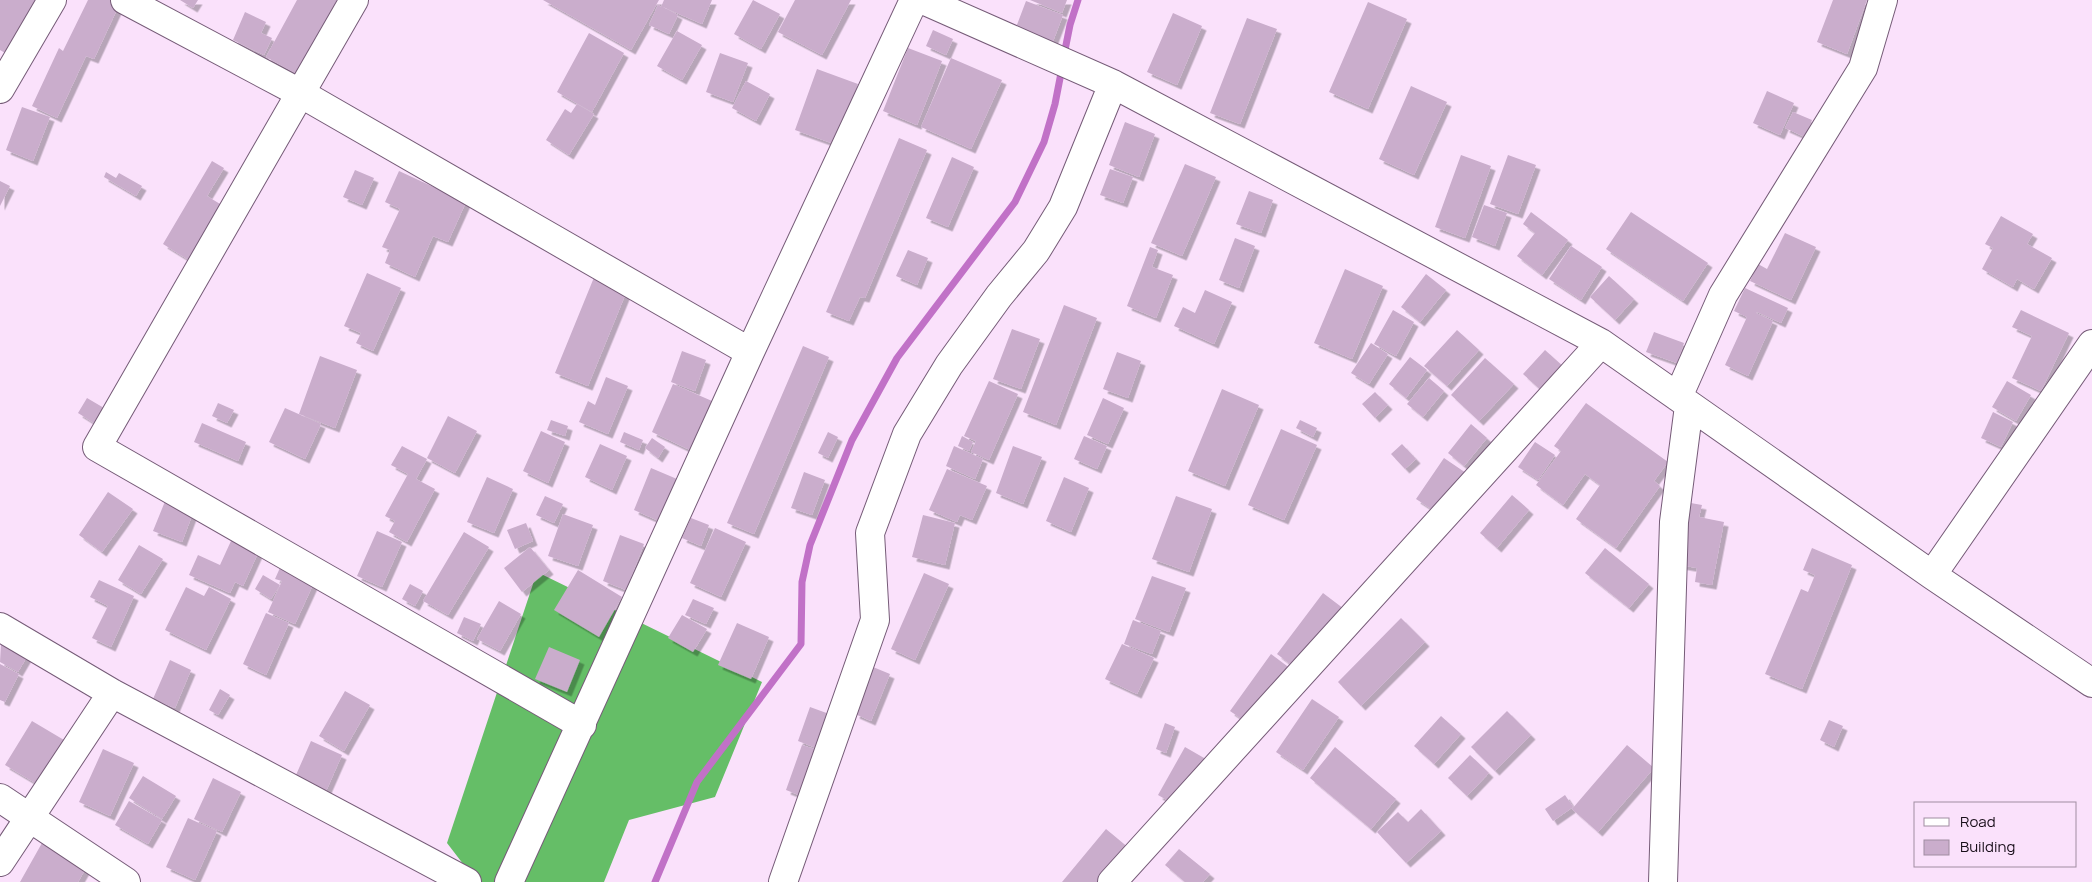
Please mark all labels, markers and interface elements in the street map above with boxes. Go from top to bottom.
legend [1914,802,2077,867]
text: Road [1960,811,1996,832]
text: Building [1960,836,2015,857]

